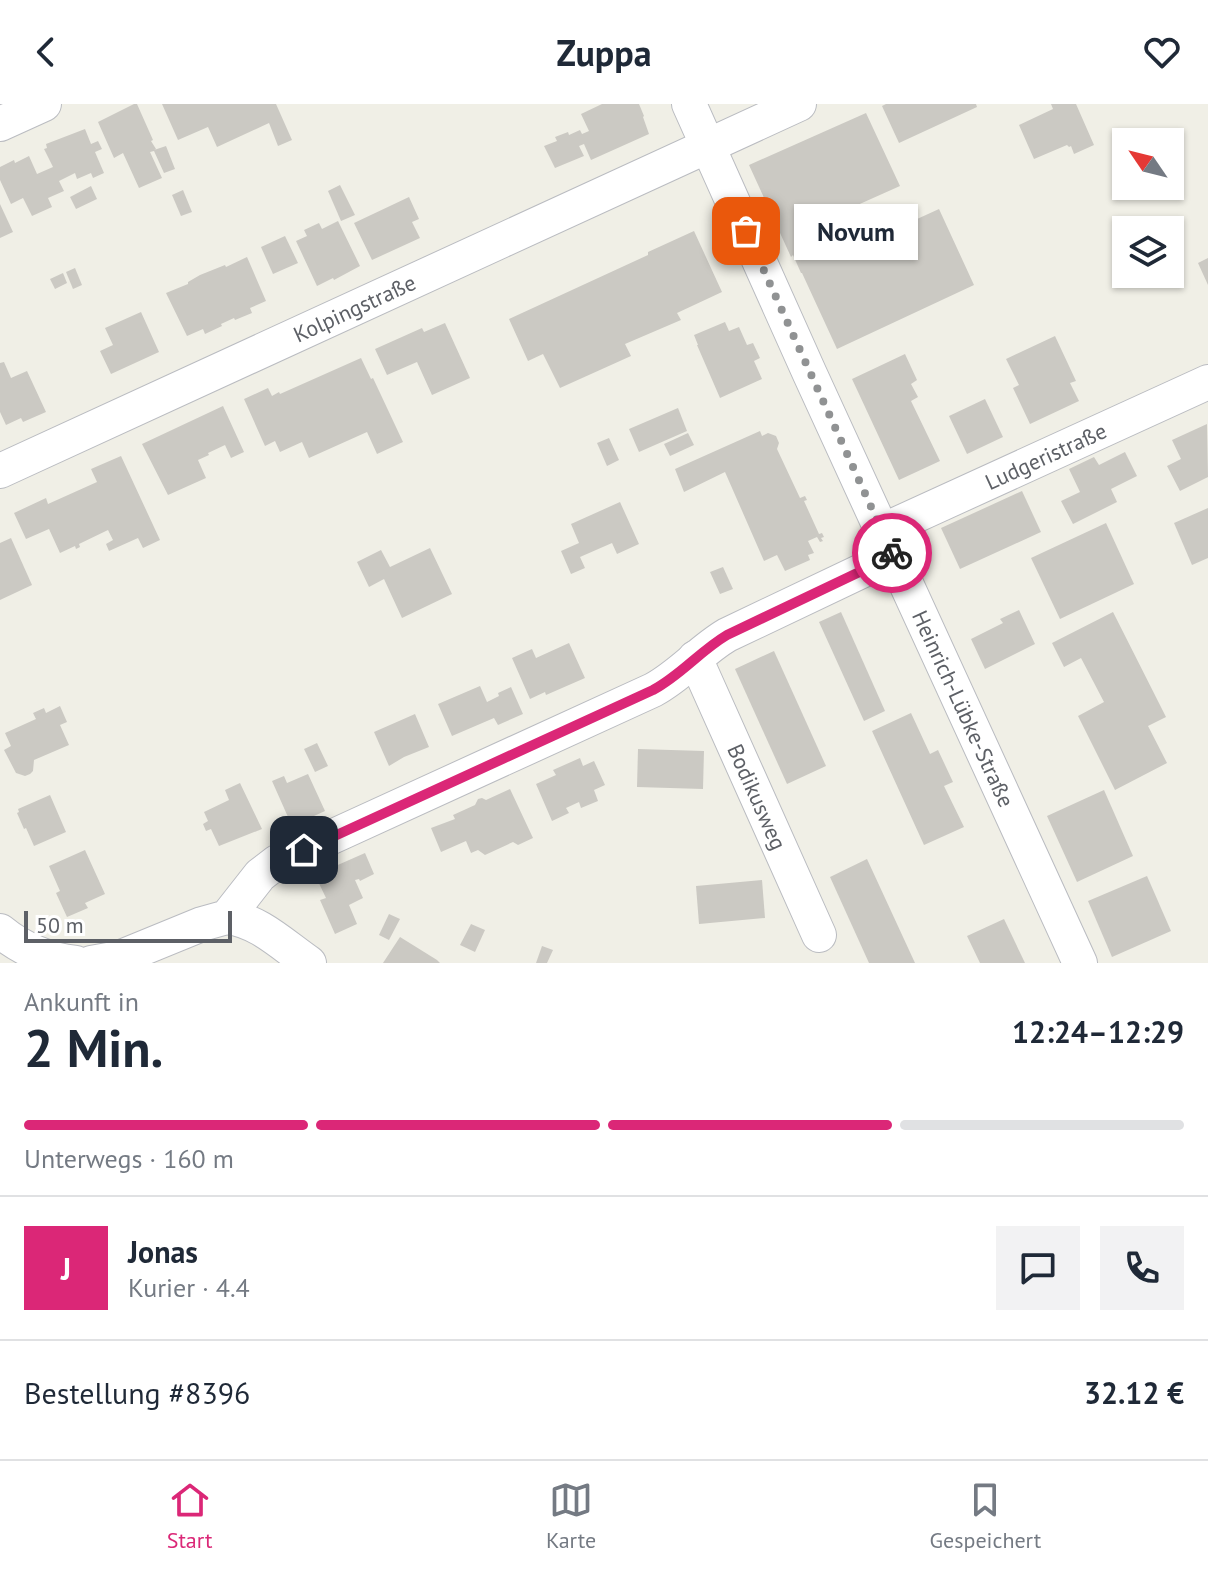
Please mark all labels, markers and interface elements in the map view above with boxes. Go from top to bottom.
text: Zuppa [556,29,652,76]
icon: back [24,30,68,74]
icon: heart [1140,30,1184,74]
north arrow [1112,128,1184,200]
map controls [1112,128,1184,288]
pin [712,197,780,265]
callout: Novum [794,203,918,259]
icon: bag [724,209,768,253]
text: Novum [817,215,895,248]
button: layers [1112,216,1184,288]
street label: Kolpingstraße [289,268,420,348]
street label: Ludgeristraße [981,416,1111,496]
courier [852,513,932,593]
icon: bike [870,531,914,575]
street label: Heinrich-Lübke-Straße [906,606,1021,812]
street label: Bodikusweg [721,740,793,854]
pin [270,816,338,884]
icon: home [282,828,326,872]
scale bar [24,907,232,943]
text: 50 m [36,911,84,939]
text: Ankunft in [24,985,139,1018]
text: 12:24–12:29 [1012,1012,1184,1051]
text: 2 Min. [24,1014,163,1081]
text: Unterwegs · 160 m [24,1142,234,1175]
button: chat [996,1226,1080,1310]
button: phone [1100,1226,1184,1310]
text: Jonas [128,1232,198,1271]
text: J [61,1249,71,1288]
text: Kurier · 4.4 [128,1271,250,1304]
text: Bestellung #8396 [24,1373,250,1412]
text: 32.12 € [1084,1373,1184,1412]
tab: Start [167,1478,212,1554]
tab: Karte [546,1478,596,1554]
tab: Gespeichert [930,1478,1041,1554]

